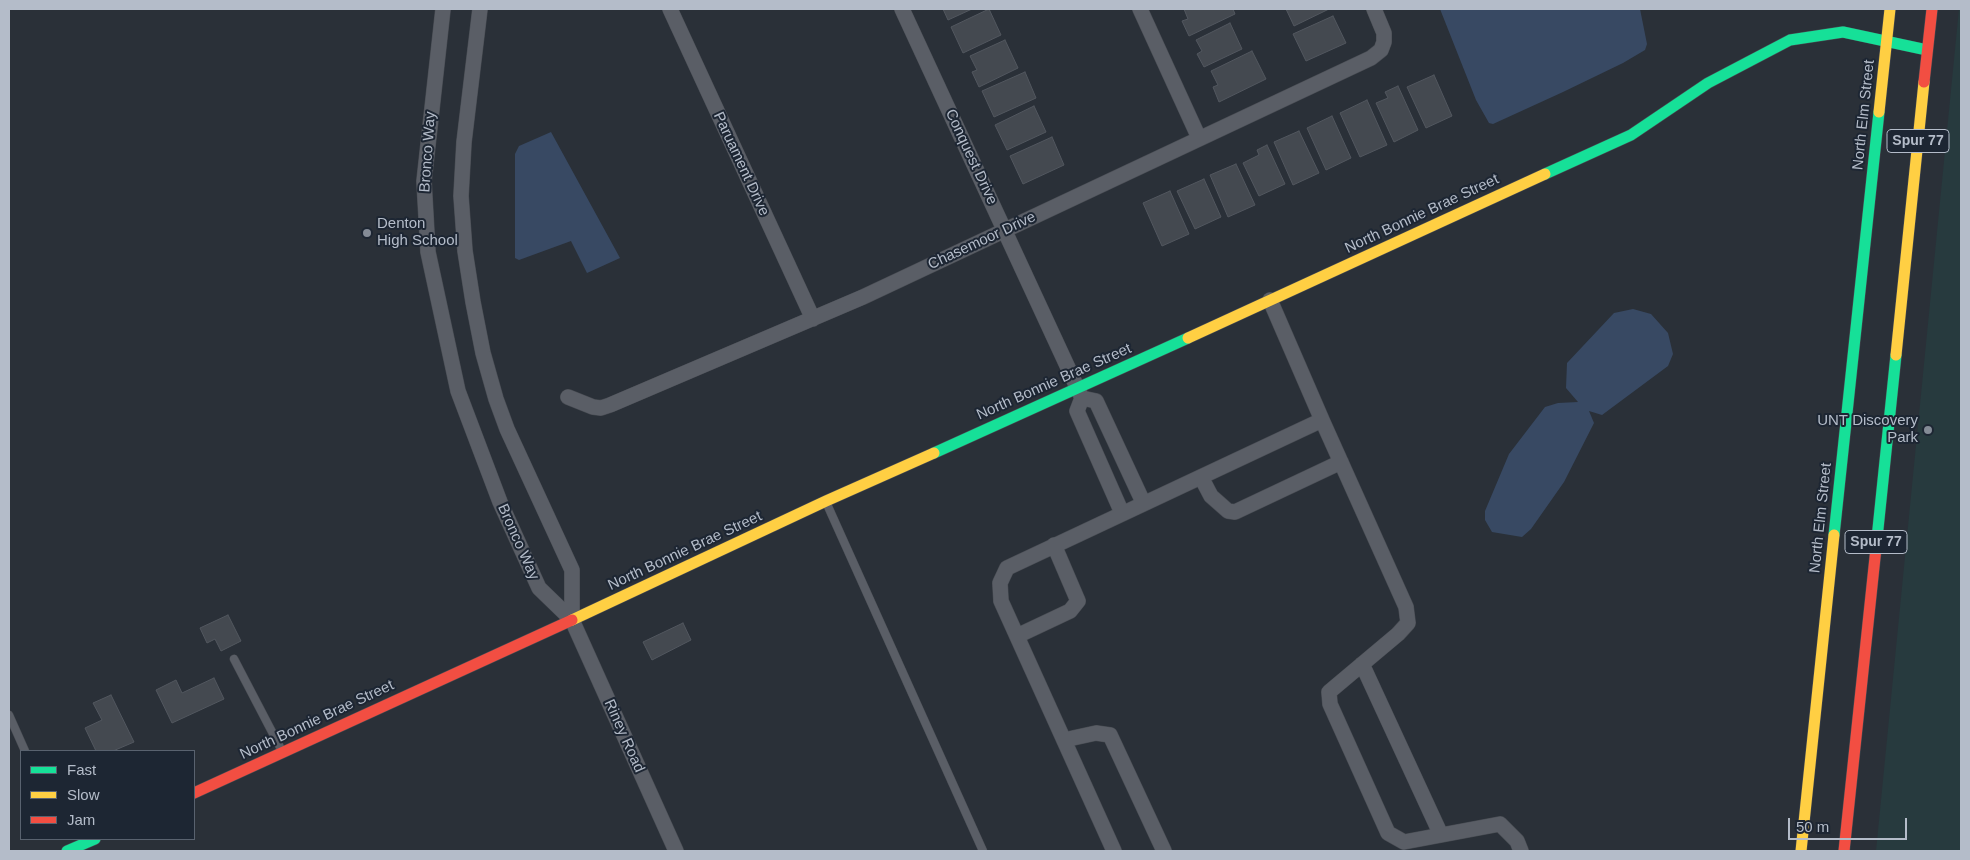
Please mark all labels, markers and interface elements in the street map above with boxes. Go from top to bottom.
street label: North Elm Street [1849,59,1879,171]
street label: Conquest Drive [941,106,1001,208]
street label: Paruament Drive [709,109,773,219]
street label: Bronco Way [416,111,440,193]
road number: Spur 77 [1887,130,1949,152]
street label: North Bonnie Brae Street [1342,170,1502,258]
street label: Chasemoor Drive [925,208,1039,274]
place label: Denton High School [377,215,458,250]
marker: Denton High School [361,227,373,239]
street label: North Bonnie Brae Street [974,340,1134,424]
place label: UNT Discovery Park [1817,412,1918,447]
marker: UNT Discovery Park [1922,424,1934,436]
street label: North Elm Street [1806,462,1836,574]
street label: Bronco Way [493,501,543,583]
street label: North Bonnie Brae Street [605,507,765,595]
road number: Spur 77 [1845,530,1907,554]
street label: North Bonnie Brae Street [237,676,397,764]
street label: Riney Road [600,697,648,775]
legend [20,750,195,840]
text: Fast [67,761,96,778]
text: Slow [67,786,100,803]
scale bar [1790,808,1909,840]
text: Jam [67,811,95,828]
text: 50 m [1796,818,1829,835]

